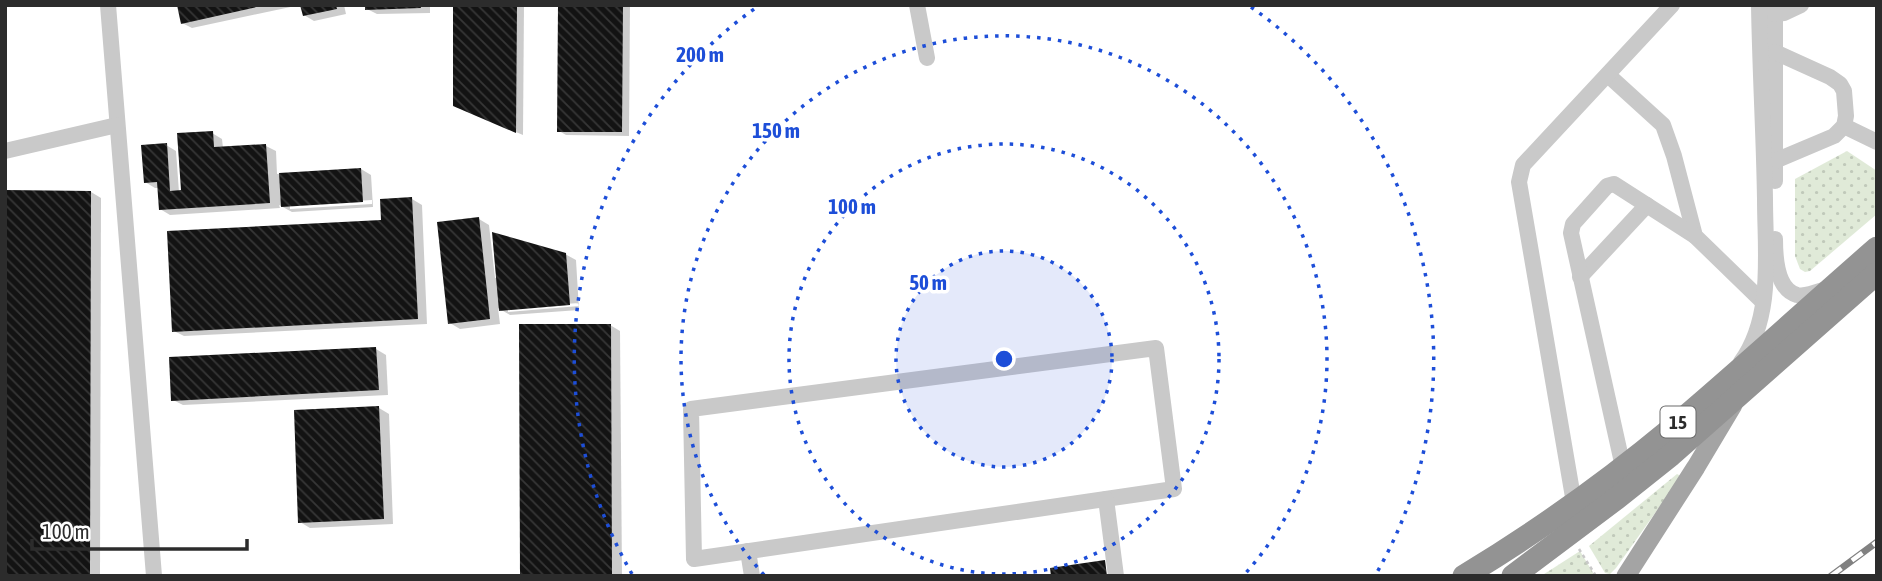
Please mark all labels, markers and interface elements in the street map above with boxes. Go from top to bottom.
text: 200 m [676,42,724,66]
text: 150 m [752,118,800,142]
text: 100 m [828,194,876,218]
text: 50 m [909,270,947,294]
centre of rings [992,347,1016,371]
road number: 15 [1660,406,1696,438]
scale bar [32,508,247,552]
text: 100 m [42,519,90,543]

